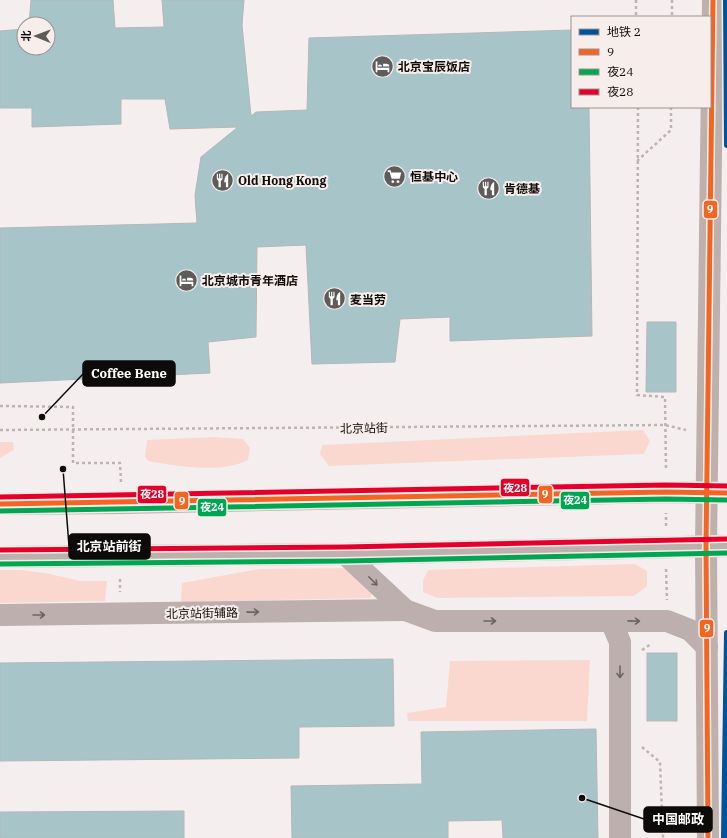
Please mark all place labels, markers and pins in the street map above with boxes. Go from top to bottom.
hotel icon: 北京宝辰饭店 [370,53,396,79]
place label: 北京宝辰饭店 [398,59,470,74]
supermarket icon: 恒基中心 [381,163,407,189]
restaurant icon: Old Hong Kong [209,167,235,193]
place label: 恒基中心 [410,169,458,184]
place label: Old Hong Kong [238,173,327,188]
restaurant icon: 肯德基 [476,175,502,201]
place label: 肯德基 [504,181,540,196]
hotel icon: 北京城市青年酒店 [174,267,200,293]
place label: 北京城市青年酒店 [202,273,298,288]
restaurant icon: 麦当劳 [322,286,348,312]
place label: 麦当劳 [350,292,386,307]
callout: Coffee Bene [83,361,175,386]
callout: 北京站前街 [69,534,150,559]
callout: 中国邮政 [644,807,712,832]

